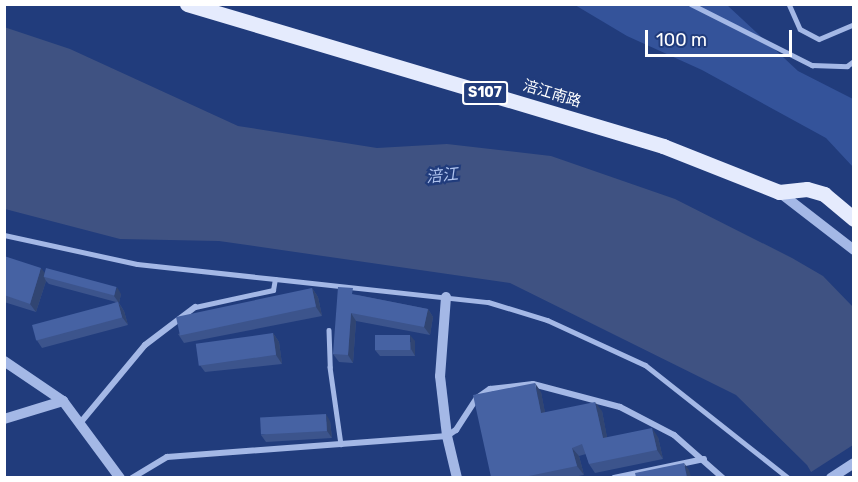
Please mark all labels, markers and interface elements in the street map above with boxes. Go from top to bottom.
scale bar [648,18,795,56]
text: 100 m [656,29,707,51]
street label: 涪江南路 [521,77,583,111]
road number: S107 [461,82,509,104]
water label: 涪江 [425,165,459,187]

